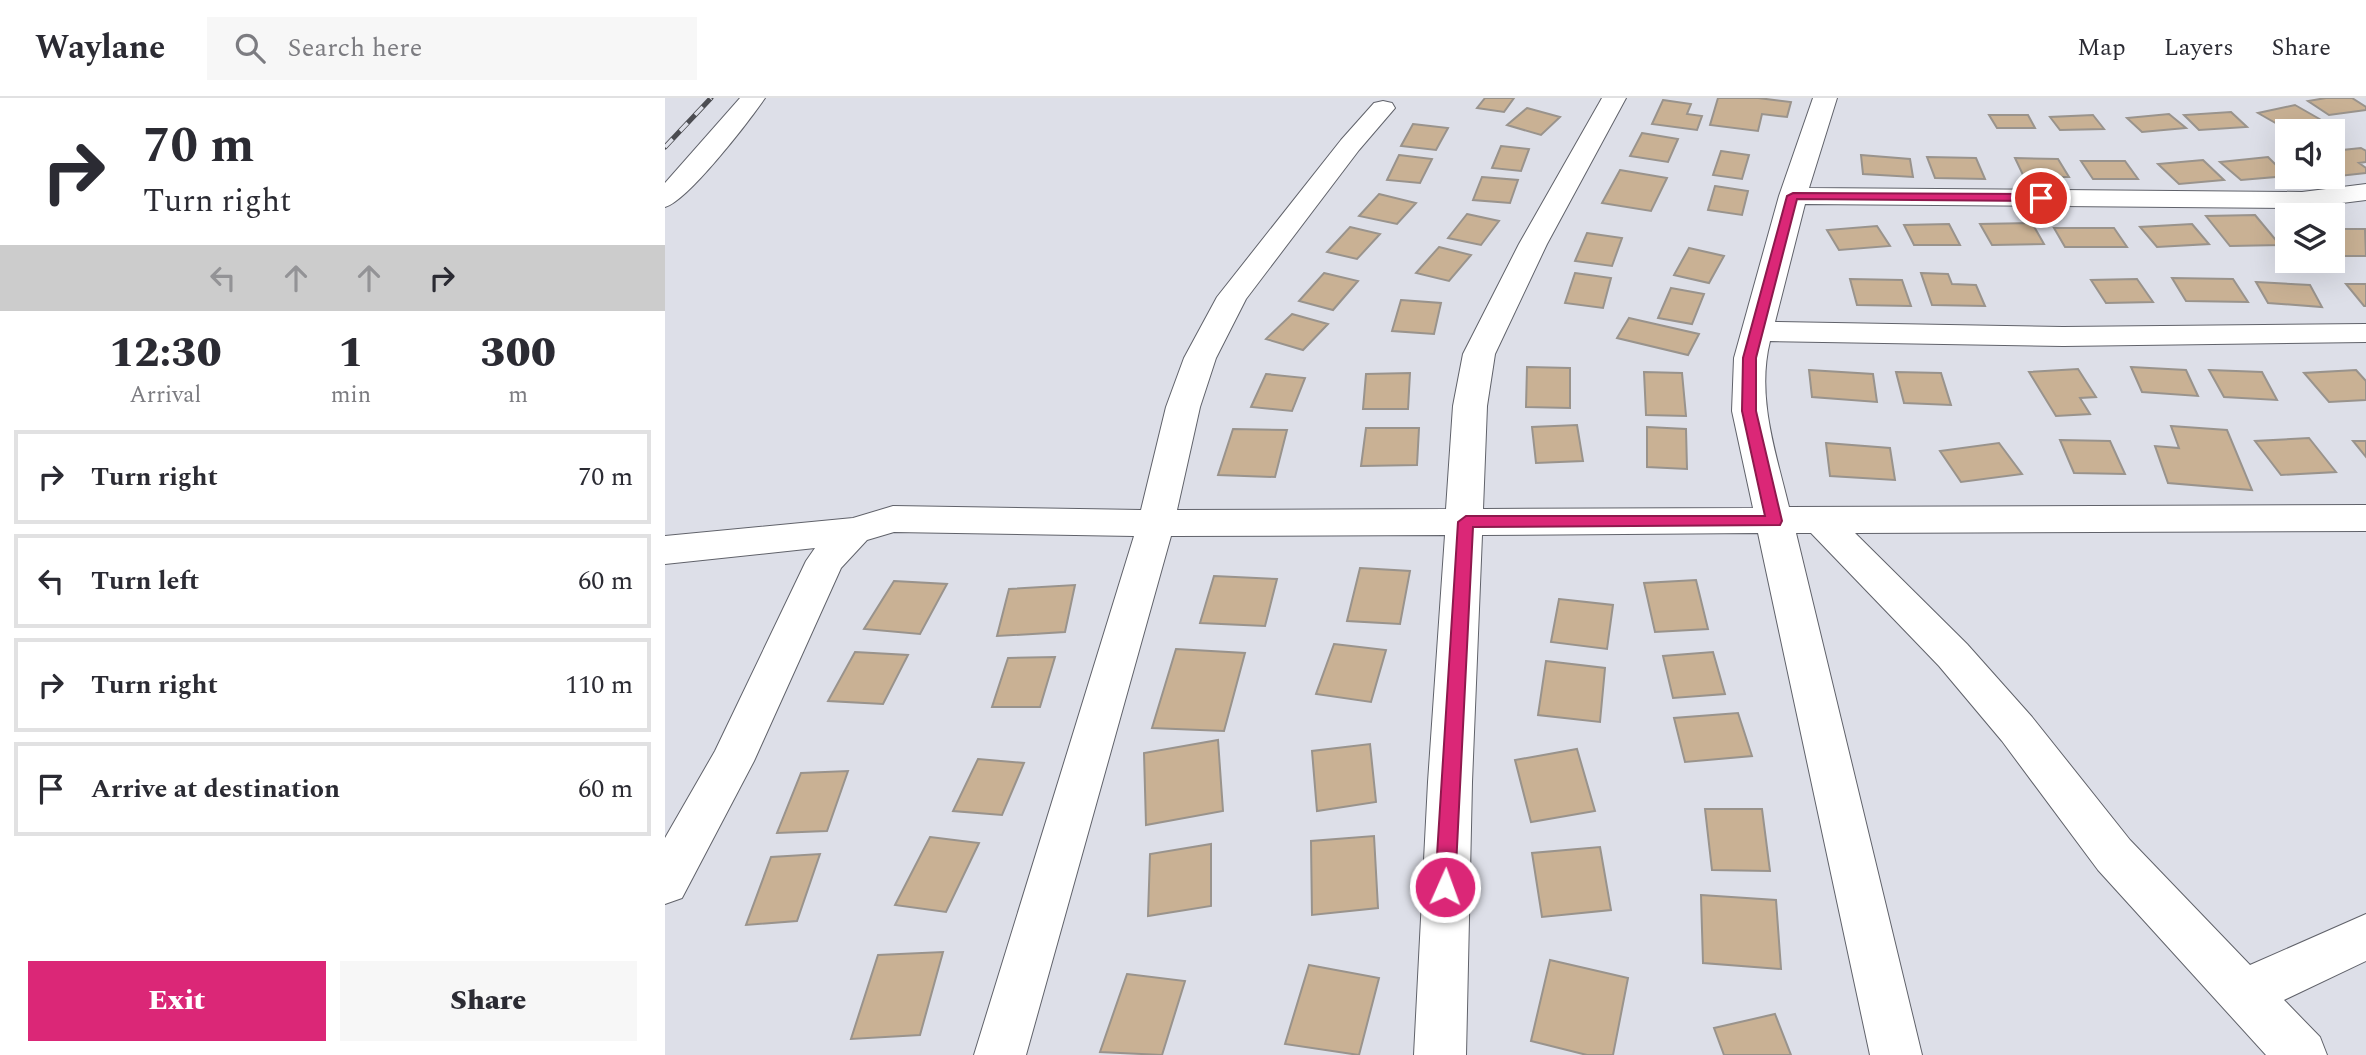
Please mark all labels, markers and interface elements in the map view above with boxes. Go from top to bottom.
search box [207,17,697,80]
text: Waylane [35,23,165,73]
text: Search here [287,28,422,68]
icon: search [231,29,269,67]
text: Map [2077,30,2126,66]
text: Layers [2164,30,2234,66]
text: Share [2272,30,2331,66]
text: 70 m [143,109,254,184]
map controls [2275,119,2345,273]
button: sound [2275,119,2345,189]
icon: right [28,126,119,217]
pin [2011,168,2071,228]
text: Turn right [143,177,291,226]
icon: arrive [2022,179,2060,217]
button: layers [2275,203,2345,273]
icon: left [204,259,242,297]
icon: ahead [277,259,315,297]
icon: ahead [350,259,388,297]
icon: right [423,259,461,297]
text: 12:30 [109,322,222,385]
text: 1 [338,322,364,385]
text: 300 [480,322,556,385]
text: Arrival [130,378,201,413]
text: min [331,378,371,413]
text: m [508,378,528,413]
text: Turn right [91,457,218,497]
text: 70 m [578,457,633,497]
icon: right [32,458,70,496]
text: Turn left [91,561,199,601]
text: 60 m [578,561,633,601]
icon: left [32,562,70,600]
text: Turn right [91,665,218,705]
text: 110 m [565,665,633,705]
icon: right [32,666,70,704]
text: Arrive at destination [91,769,340,809]
text: 60 m [578,769,633,809]
icon: arrive [32,770,70,808]
position arrow [1408,850,1482,924]
button: Exit [28,961,326,1041]
button: Share [340,961,637,1041]

